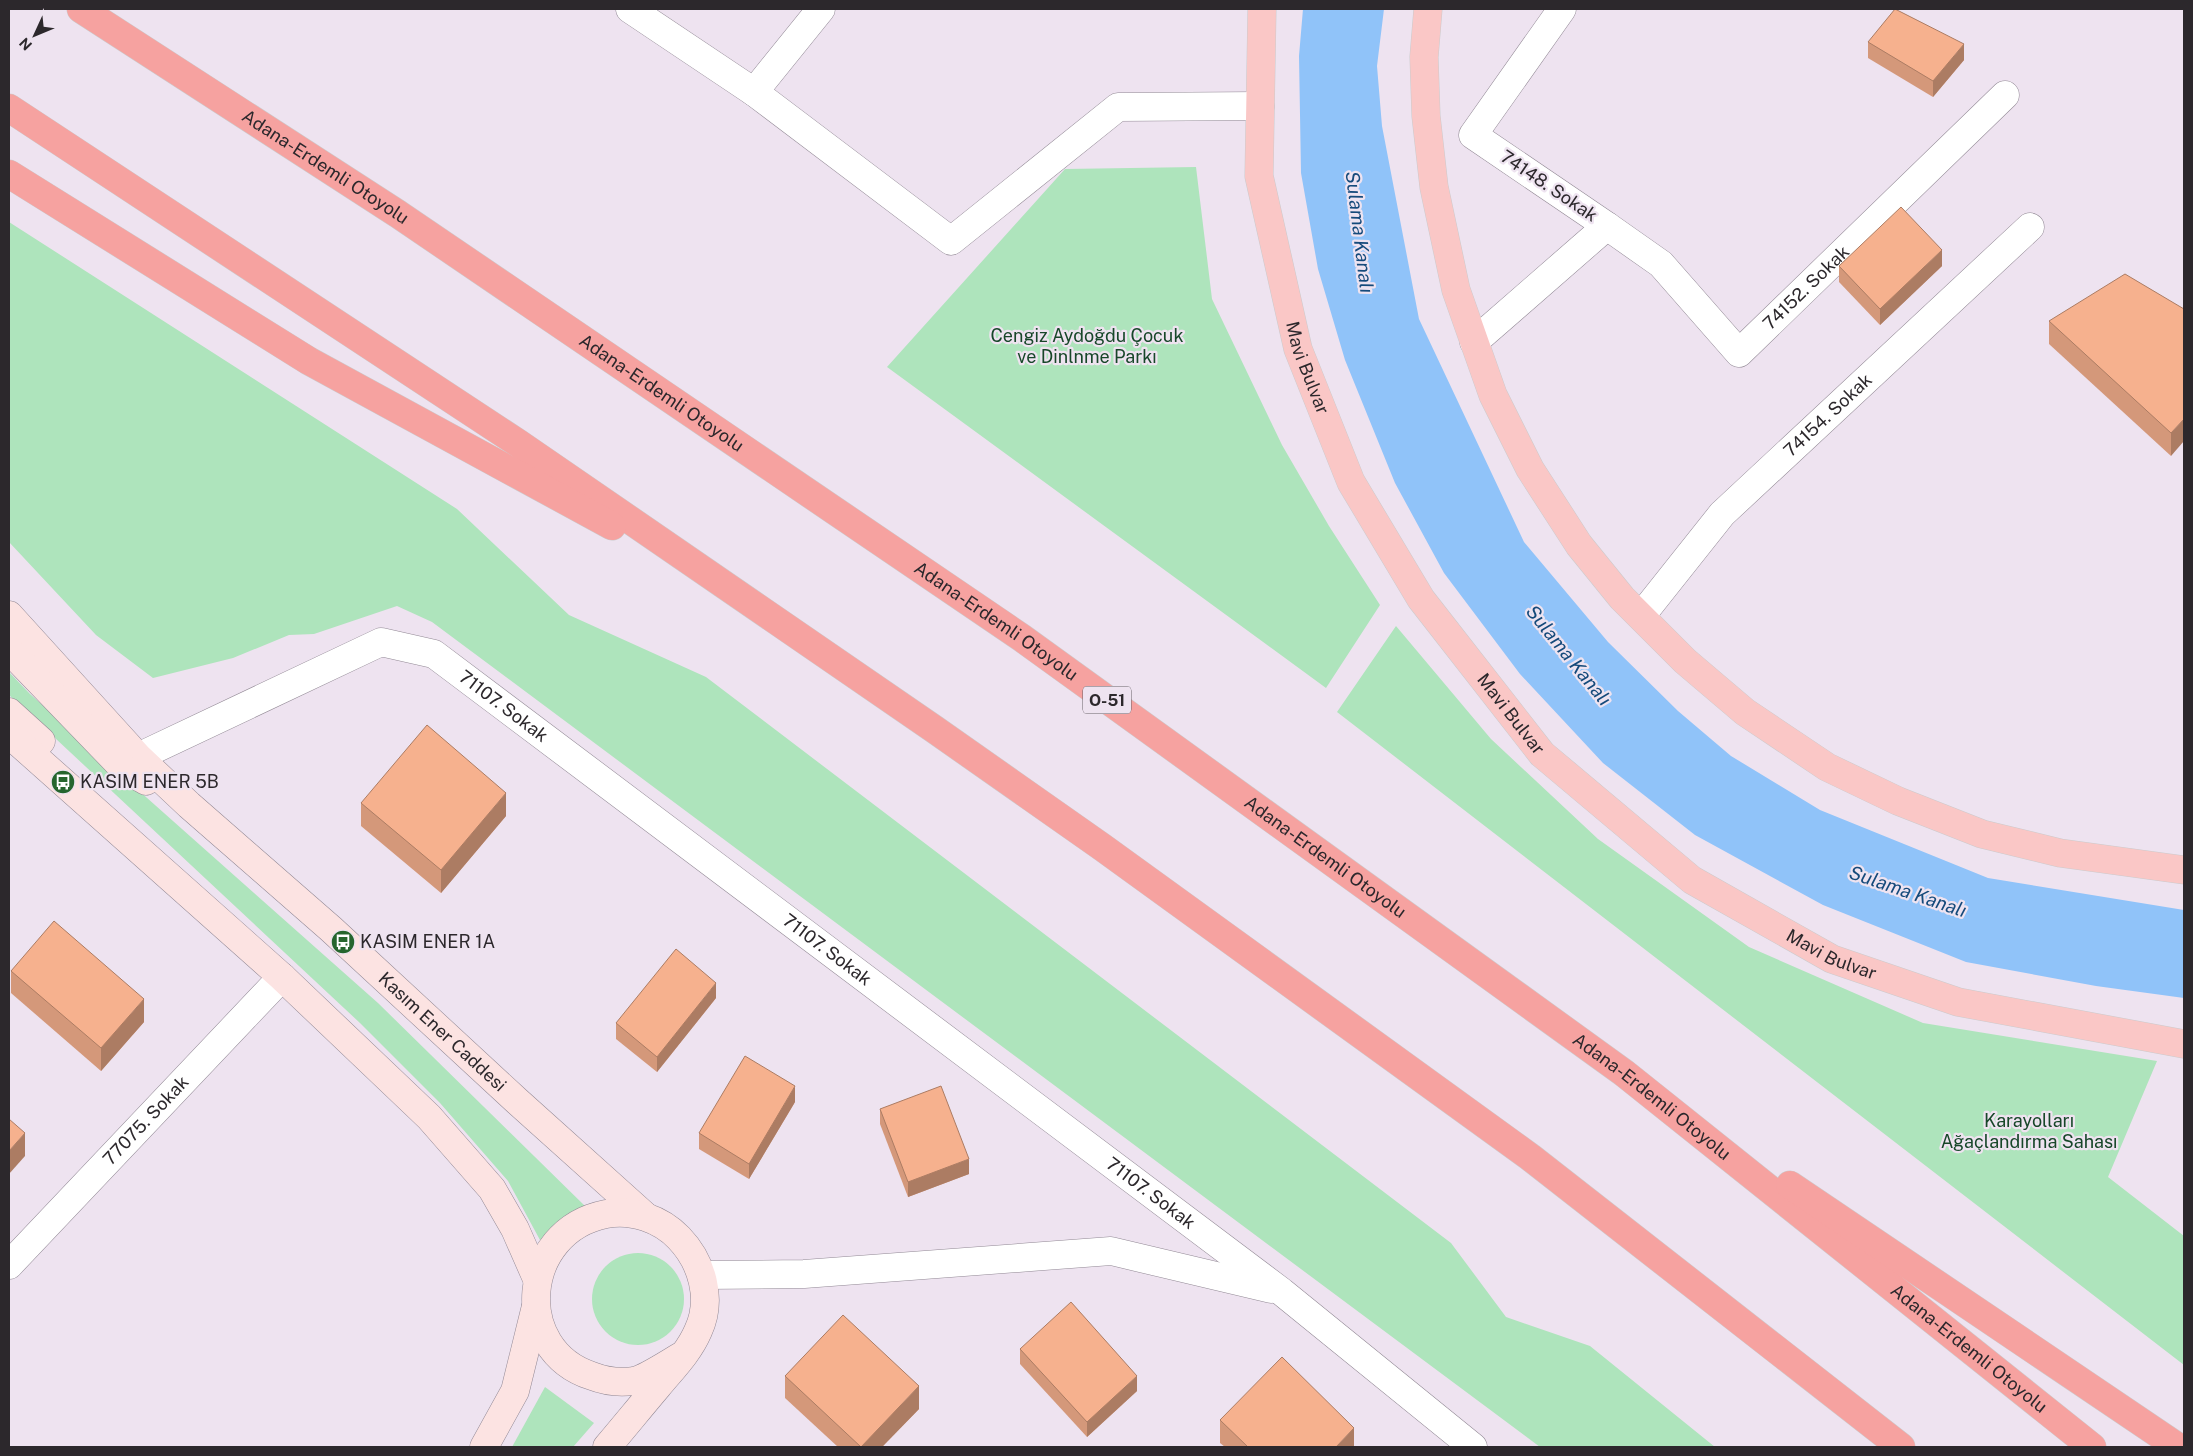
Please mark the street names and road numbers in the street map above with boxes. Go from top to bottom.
street label: Adana-Erdemli Otoyolu [238,105,413,228]
street label: 74148. Sokak [1497,145,1602,226]
street label: 74152. Sokak [1758,241,1853,334]
street label: Mavi Bulvar [1282,319,1334,417]
street label: Adana-Erdemli Otoyolu [576,329,748,456]
street label: 74154. Sokak [1779,369,1876,461]
street label: Adana-Erdemli Otoyolu [910,557,1082,685]
street label: 71107. Sokak [455,666,552,746]
street label: Mavi Bulvar [1473,669,1549,759]
road number: O-51 [1083,686,1131,714]
street label: Adana-Erdemli Otoyolu [1241,791,1410,922]
street label: 71107. Sokak [779,909,876,989]
street label: Mavi Bulvar [1783,924,1879,983]
street label: Kasım Ener Caddesi [375,968,511,1096]
street label: Adana-Erdemli Otoyolu [1569,1029,1735,1164]
street label: 77075. Sokak [98,1071,193,1169]
street label: 71107. Sokak [1102,1153,1199,1233]
street label: Adana-Erdemli Otoyolu [1887,1279,2051,1417]

